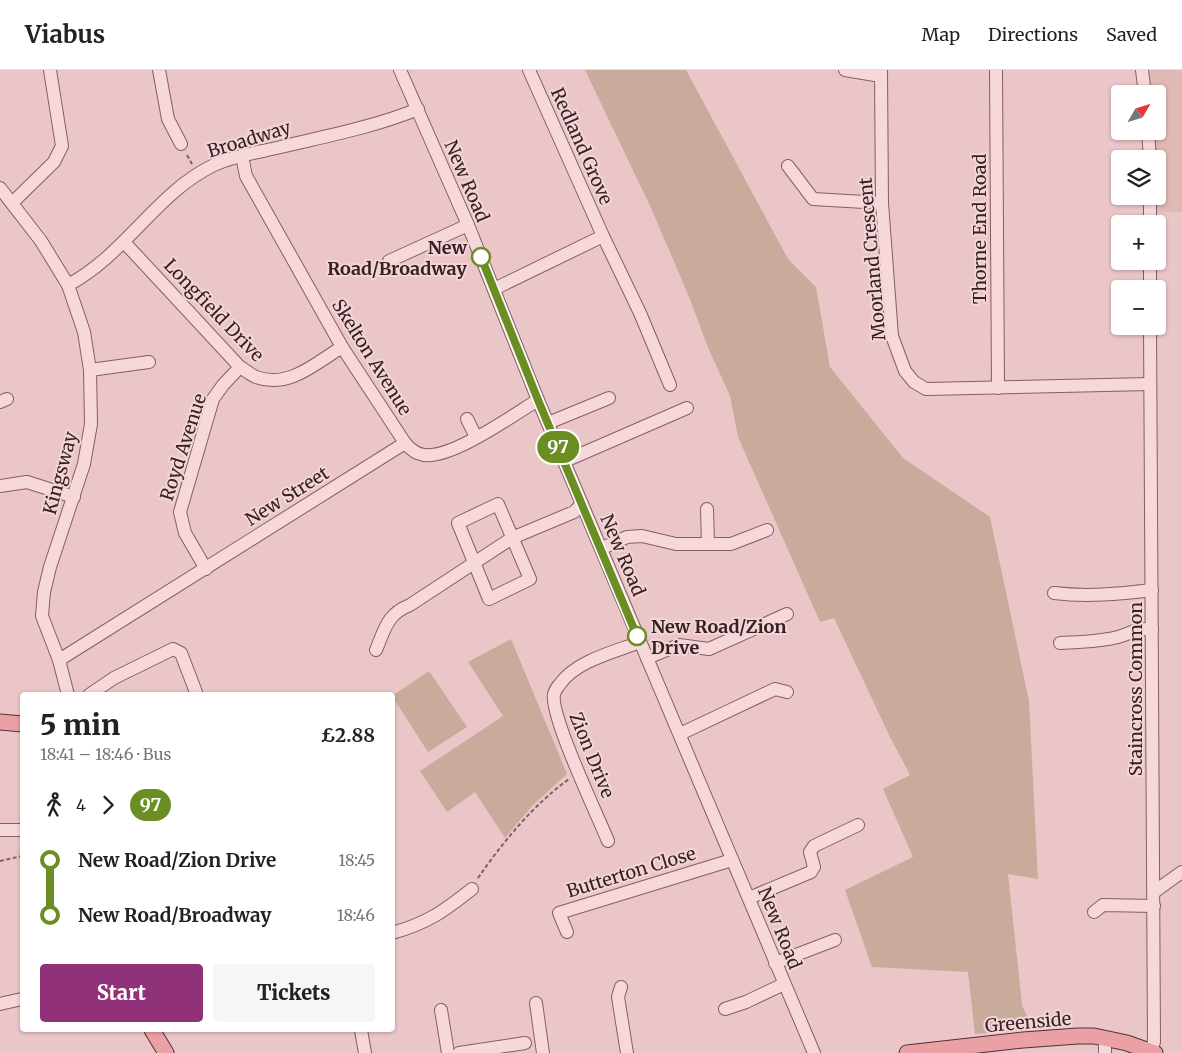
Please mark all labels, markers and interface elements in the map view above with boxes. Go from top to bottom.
text: Viabus [25,19,105,50]
text: Map [922,23,960,46]
text: Directions [988,23,1078,46]
text: Saved [1106,23,1157,46]
street label: Redland Grove [546,84,618,208]
north arrow [1111,85,1166,140]
map controls [1111,85,1166,335]
street label: Broadway [205,115,294,163]
street label: New Road [440,137,495,225]
button: layers [1111,150,1166,205]
street label: Thorne End Road [968,153,991,304]
street label: Moorland Crescent [853,177,891,341]
button: + [1111,215,1166,270]
place label: New Road/Broadway [327,236,468,280]
marker: New Road/Broadway [471,247,491,267]
street label: Longfield Drive [159,254,269,366]
button: − [1111,280,1166,335]
street label: Skelton Avenue [327,295,417,419]
street label: Royd Avenue [155,391,211,503]
street label: Kingsway [38,428,82,517]
line badge: 97 [536,431,580,463]
text: 97 [547,435,569,458]
street label: New Street [241,461,333,531]
street label: New Road [596,511,651,599]
street label: Staincross Common [1124,602,1147,776]
place label: New Road/Zion Drive [651,615,787,659]
marker: New Road/Zion Drive [627,626,647,646]
text: 5 min [40,707,120,743]
street label: Zion Drive [564,709,620,801]
text: £2.88 [321,723,375,747]
text: 18:41 – 18:46 · Bus [40,744,171,764]
icon: walk [40,791,68,819]
icon: forward [94,791,122,819]
text: 97 [140,793,161,816]
text: 4 [76,795,86,815]
street label: Butterton Close [564,841,698,903]
text: New Road/Zion Drive [78,848,276,872]
text: 18:45 [338,850,375,870]
street label: New Road [753,884,807,973]
text: New Road/Broadway [78,903,272,927]
text: 18:46 [337,905,375,925]
button: Start [40,964,203,1022]
button: Tickets [213,964,375,1022]
street label: Greenside [984,1007,1072,1037]

